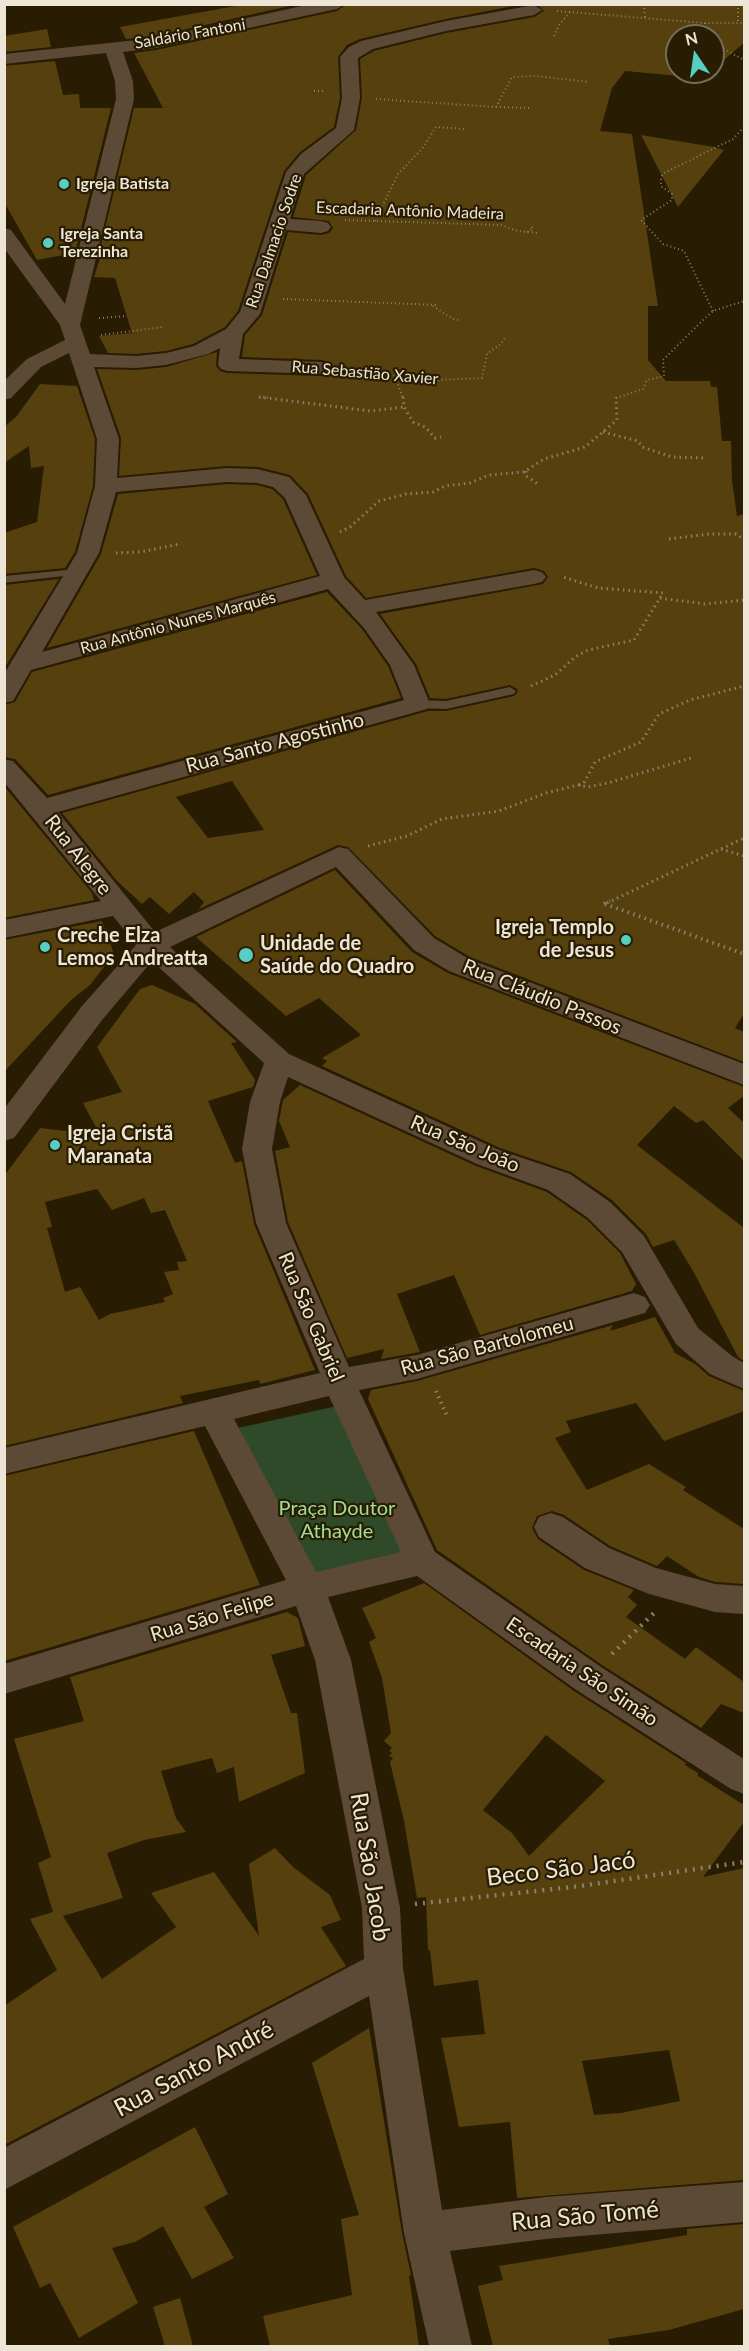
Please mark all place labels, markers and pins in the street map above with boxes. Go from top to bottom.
place label: Igreja Batista [76,174,169,194]
marker: Igreja Batista [57,177,71,191]
place label: Igreja Santa Terezinha [60,224,143,262]
marker: Igreja Santa Terezinha [41,236,55,250]
place label: Igreja Templo de Jesus [495,916,614,963]
place label: Creche Elza Lemos Andreatta [57,924,208,971]
place label: Unidade de Saúde do Quadro [260,932,414,979]
marker: Igreja Templo de Jesus [619,933,633,947]
marker: Creche Elza Lemos Andreatta [38,940,52,954]
marker: Unidade de Saúde do Quadro [237,946,255,964]
place label: Igreja Cristã Maranata [67,1122,173,1169]
marker: Igreja Cristã Maranata [48,1138,62,1152]

